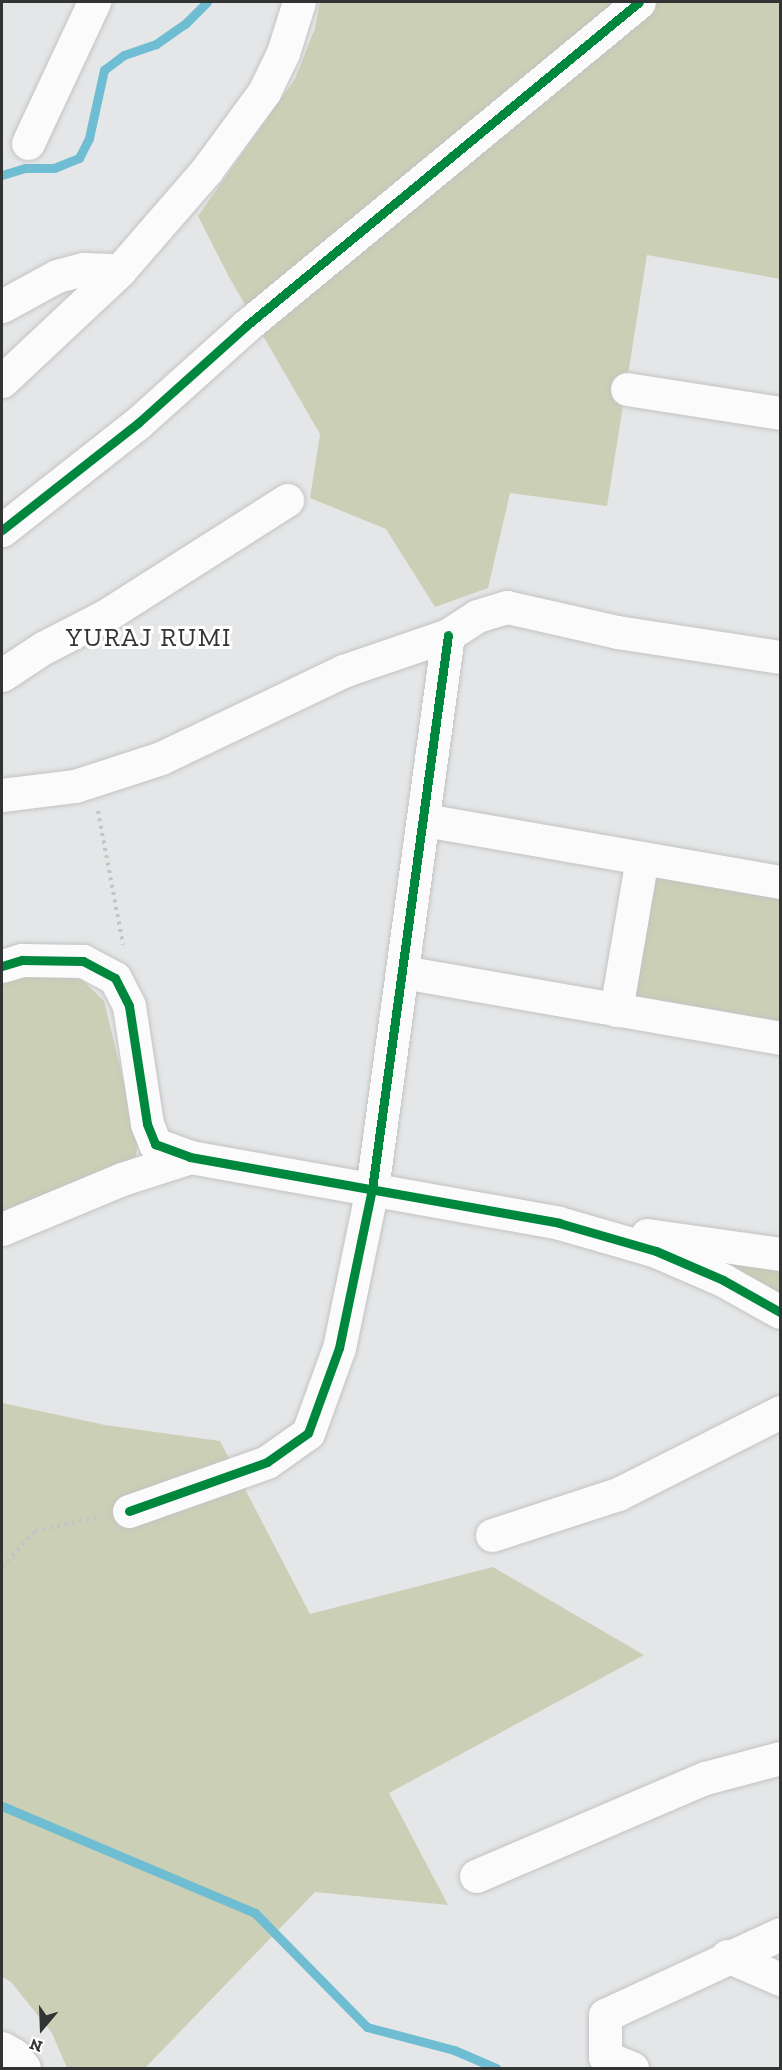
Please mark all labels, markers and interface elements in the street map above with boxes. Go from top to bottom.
district label: YURAJ RUMI [66,622,232,654]
north arrow [12,1998,72,2058]
text: N [27,2035,45,2056]

